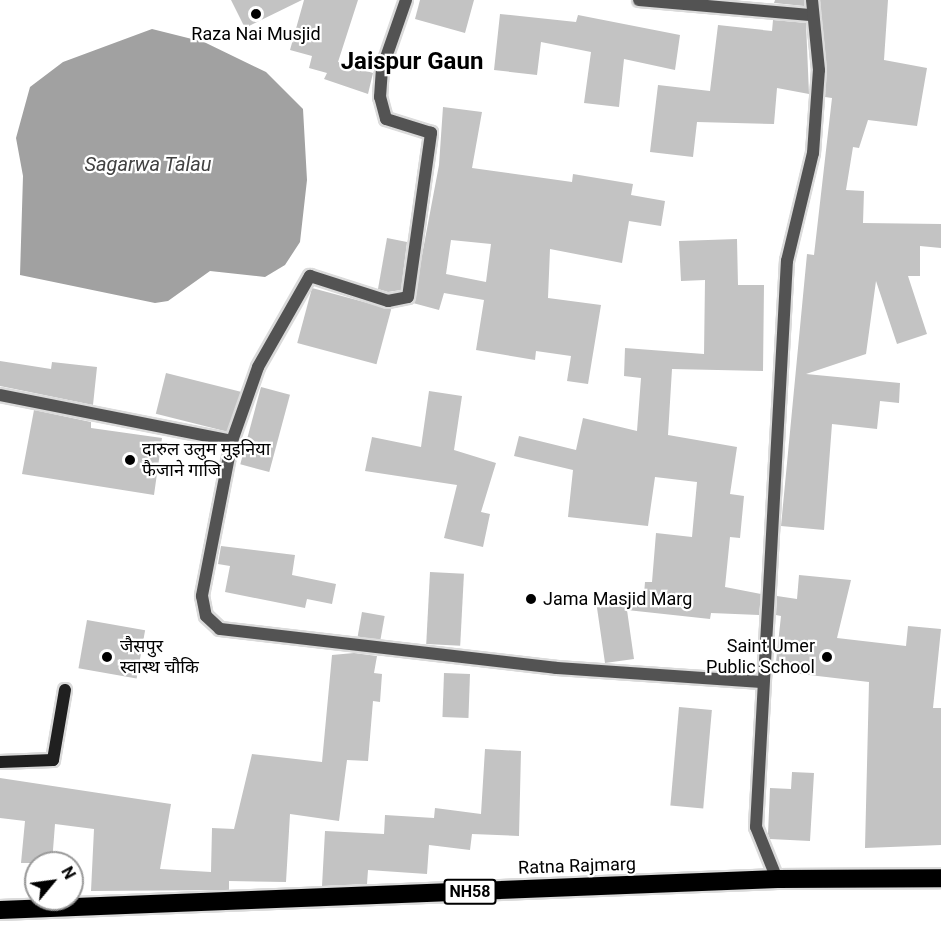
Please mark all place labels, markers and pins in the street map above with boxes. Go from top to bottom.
marker: Raza Nai Musjid [249,7,263,21]
place label: Raza Nai Musjid [191,23,321,45]
place label: दारुल उलुम मुइनिया फैजाने गाजि [142,439,270,482]
marker: दारुल उलुम मुइनिया फैजाने गाजि [123,453,137,467]
place label: Jama Masjid Marg [543,588,692,610]
marker: Jama Masjid Marg [524,592,538,606]
place label: जैसपुर स्वास्थ चौकि [120,636,199,678]
place label: Saint Umer Public School [706,636,815,678]
marker: जैसपुर स्वास्थ चौकि [98,648,116,666]
marker: Saint Umer Public School [820,650,834,664]

